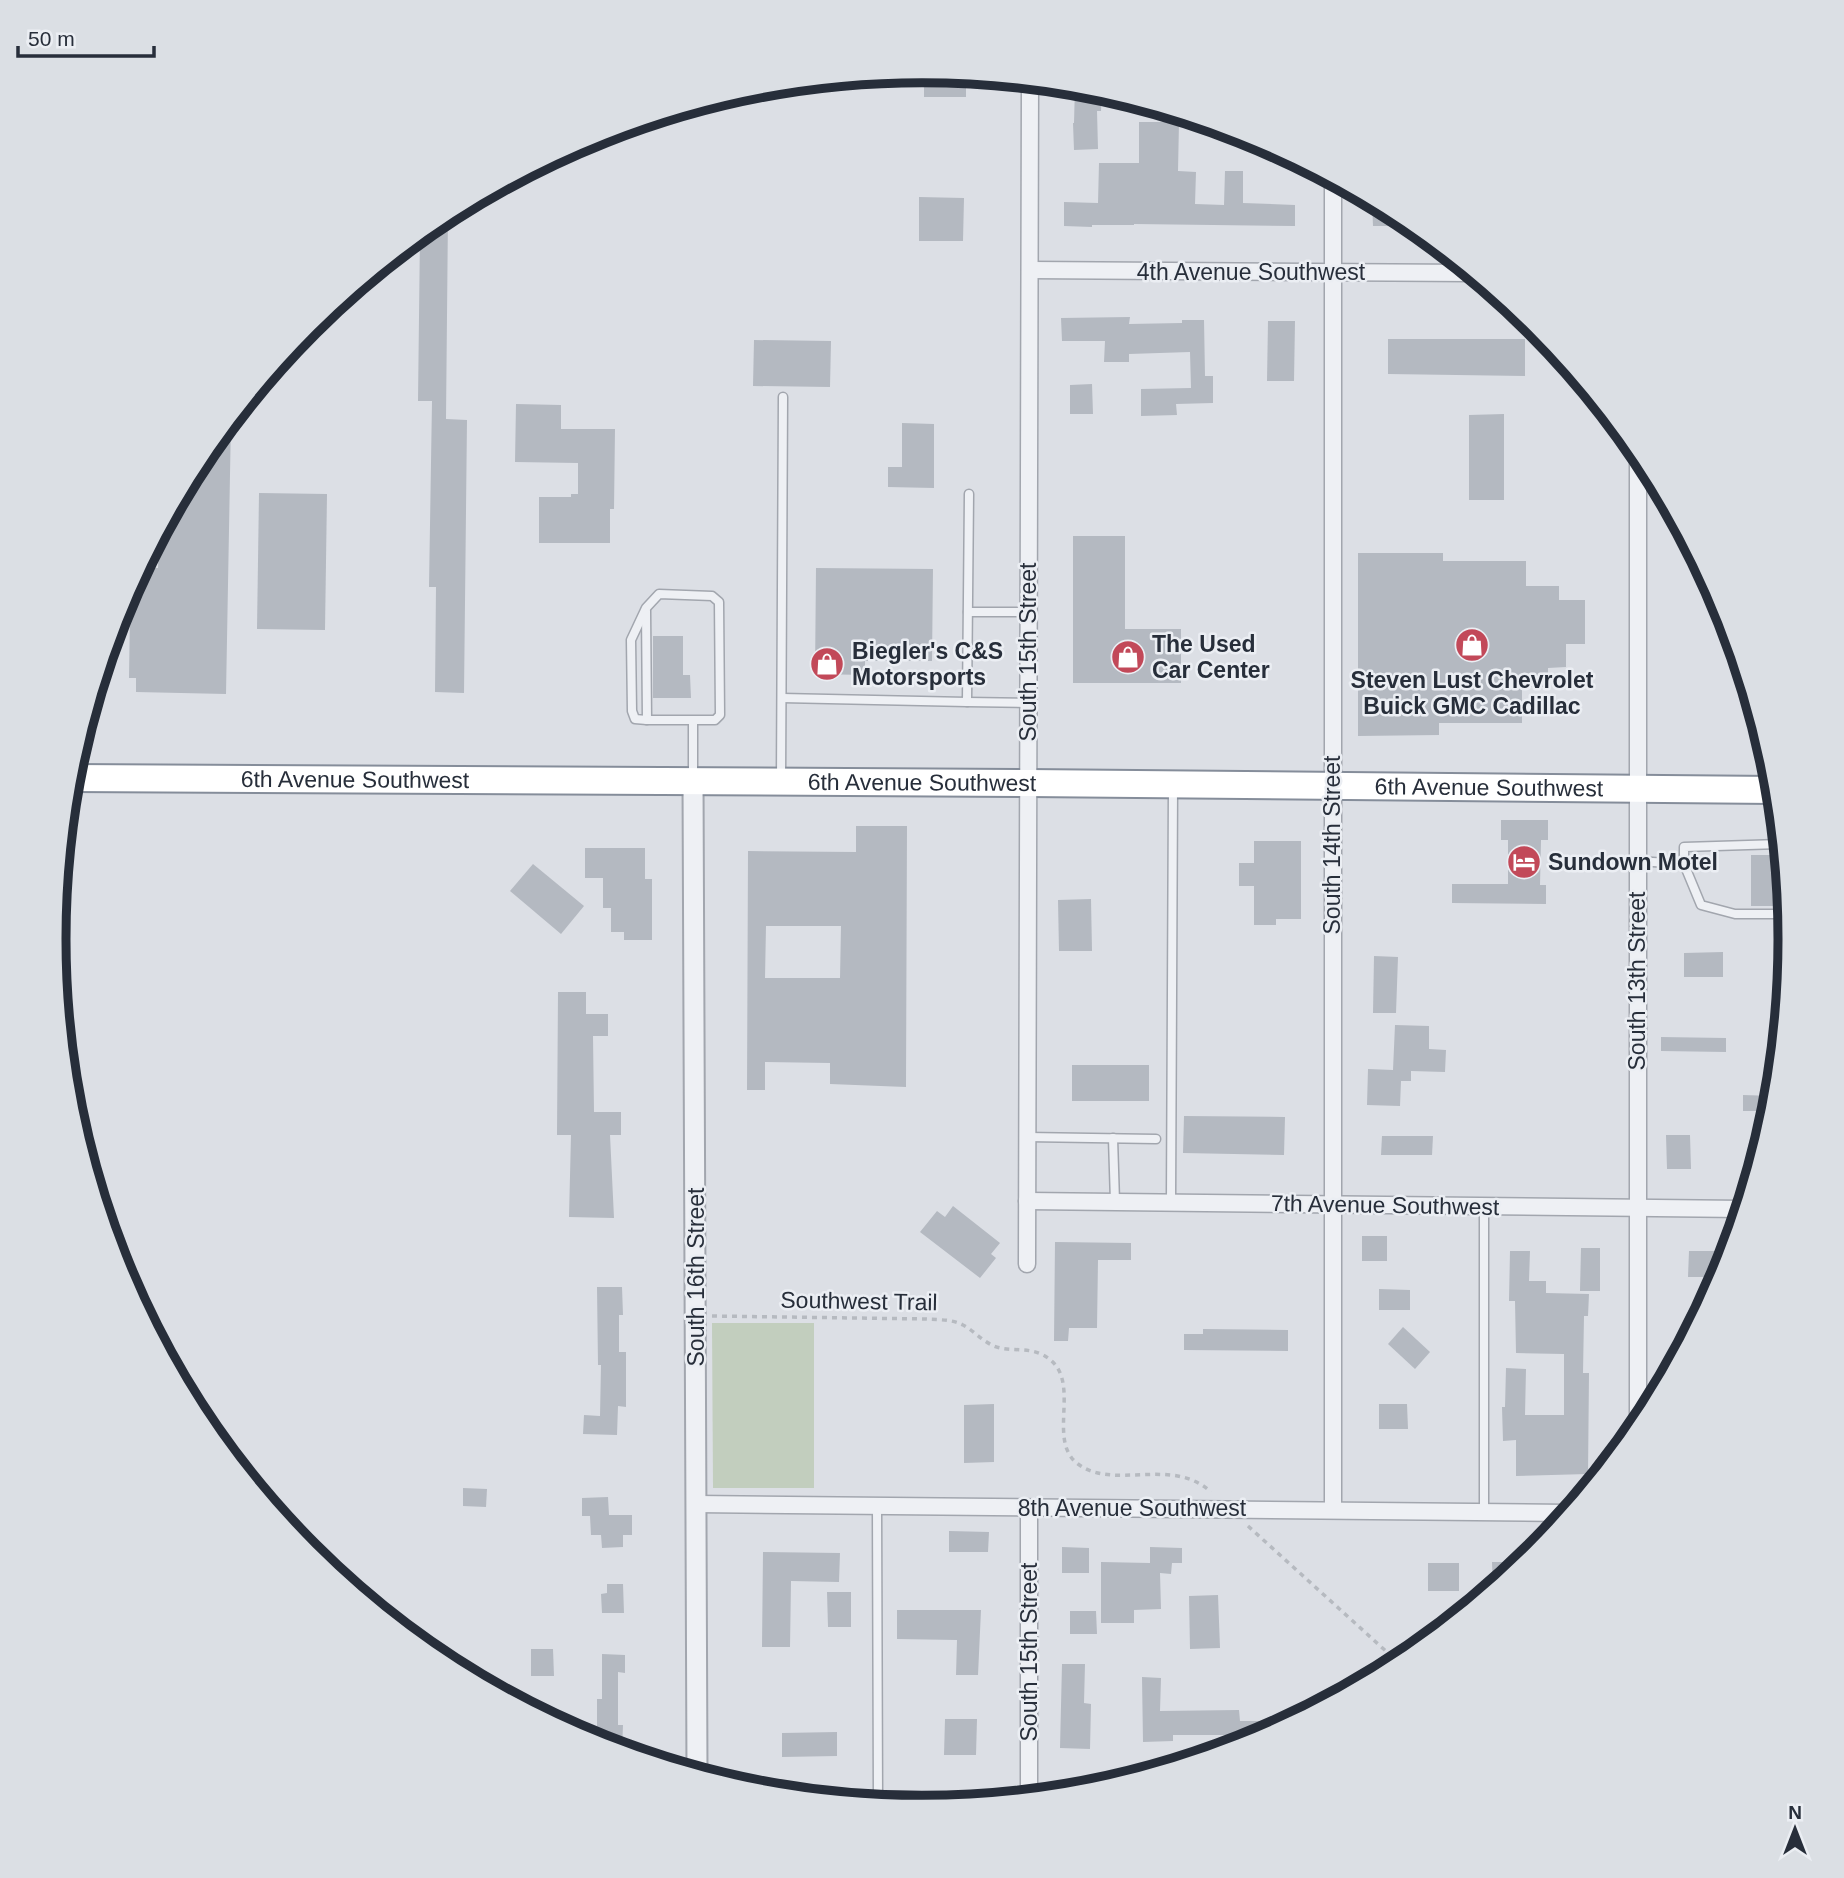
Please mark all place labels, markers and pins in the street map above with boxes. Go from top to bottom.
shop icon: Steven Lust Chevrolet Buick GMC Cadillac [1453,626,1491,664]
place label: The Used Car Center [1152,631,1270,683]
place label: Biegler's C&S Motorsports [852,638,1003,690]
shop icon: The Used Car Center [1109,638,1147,676]
shop icon: Biegler's C&S Motorsports [808,645,846,683]
place label: Steven Lust Chevrolet Buick GMC Cadillac [1351,667,1594,719]
hotel icon: Sundown Motel [1505,843,1543,881]
place label: Sundown Motel [1548,849,1718,875]

